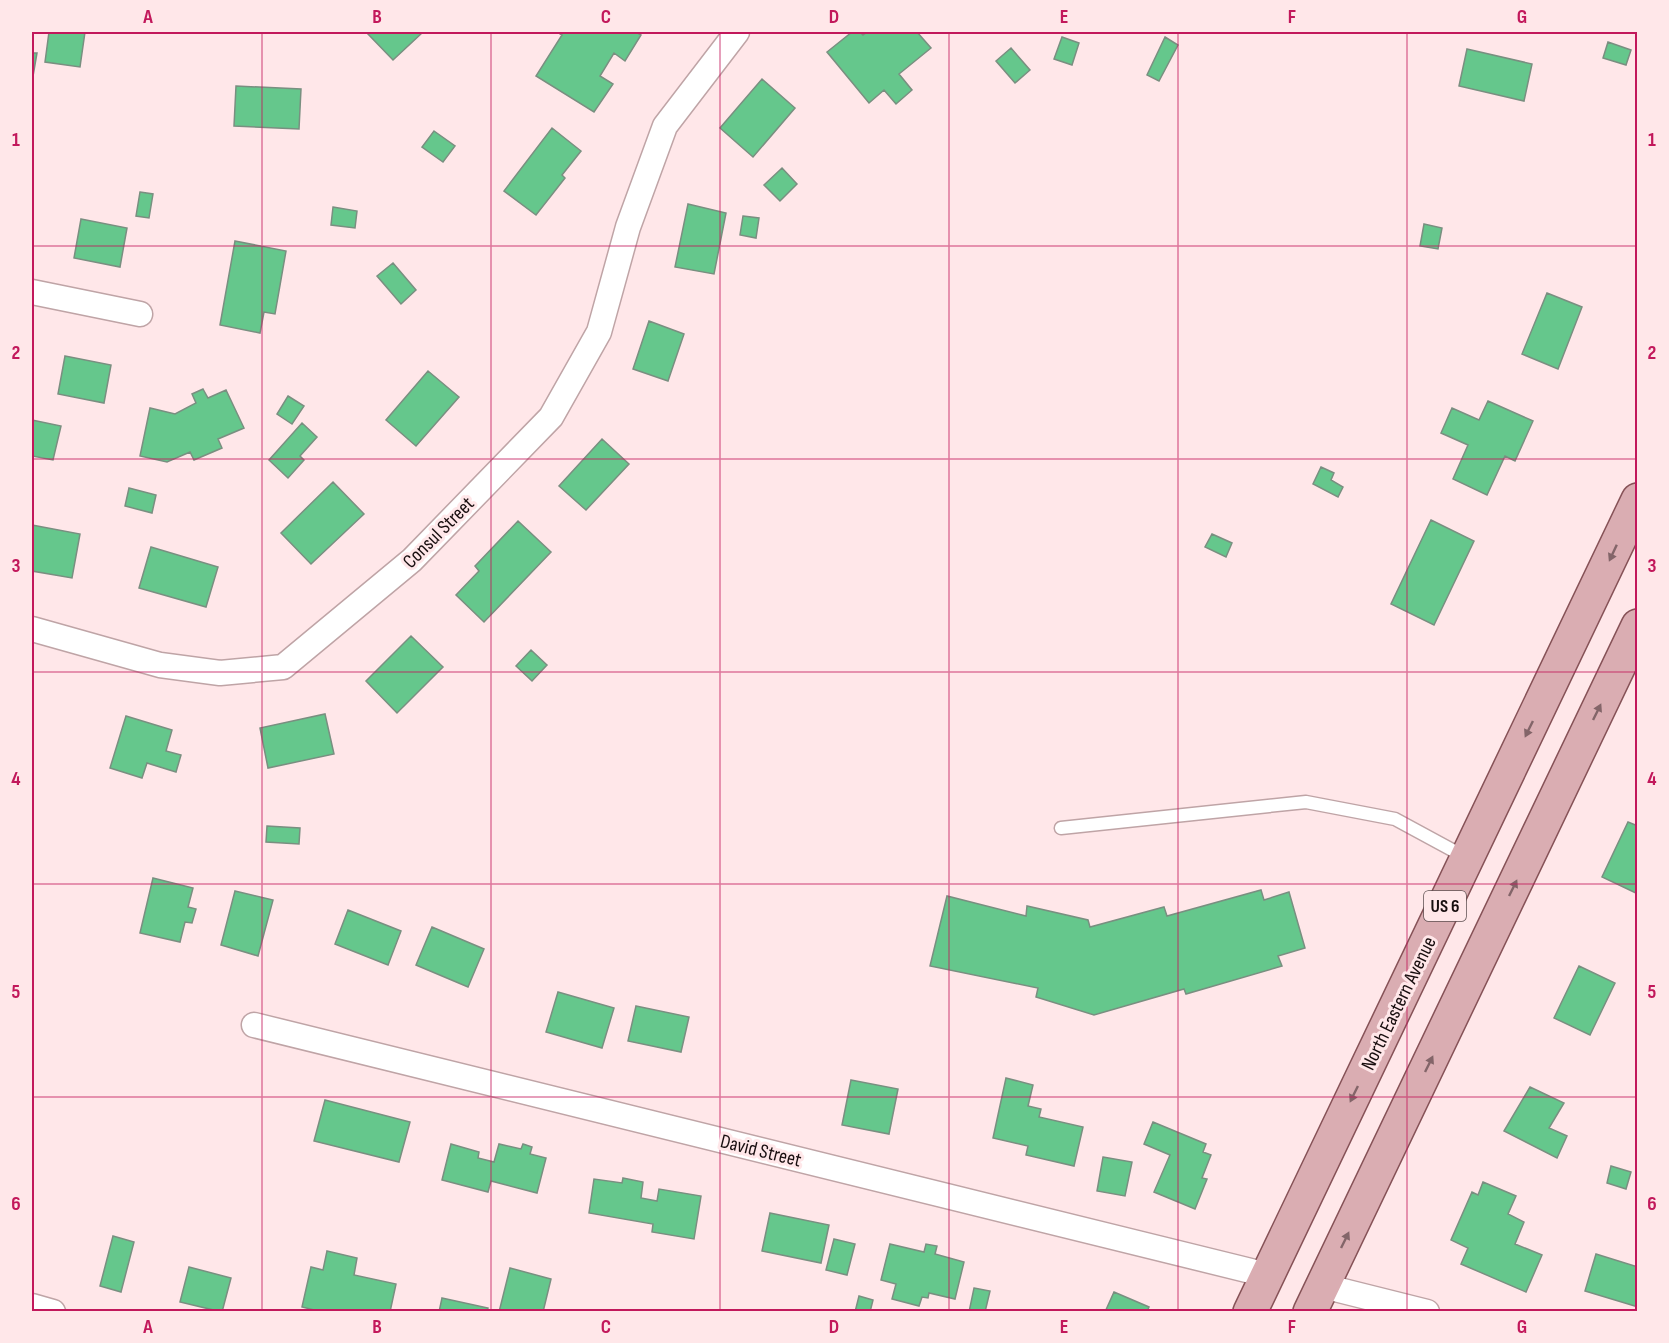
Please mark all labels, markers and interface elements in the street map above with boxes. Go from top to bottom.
text: A [142,5,153,29]
text: B [372,5,382,29]
text: C [601,5,611,29]
text: D [829,5,839,29]
text: E [1060,5,1068,29]
text: F [1288,5,1296,29]
text: G [1517,5,1527,29]
text: 1 [12,128,20,152]
text: 1 [1648,128,1656,152]
text: 2 [12,341,20,365]
text: 2 [1648,341,1656,365]
street label: Consul Street [398,492,479,573]
one-way arrow [1608,544,1617,561]
text: 3 [12,554,21,578]
text: 3 [1648,554,1657,578]
one-way arrow [1592,703,1602,721]
one-way arrow [1525,720,1534,737]
text: 4 [11,767,21,791]
text: 4 [1647,767,1657,791]
one-way arrow [1508,879,1518,896]
road number: US 6 [1424,891,1466,921]
street label: North Eastern Avenue [1356,933,1442,1074]
text: 5 [12,980,21,1004]
text: 5 [1648,980,1657,1004]
one-way arrow [1424,1055,1433,1072]
one-way arrow [1350,1085,1360,1103]
street label: David Street [718,1129,804,1173]
text: 6 [11,1192,21,1216]
text: 6 [1647,1192,1657,1216]
one-way arrow [1340,1231,1349,1248]
text: A [142,1315,153,1339]
text: B [372,1315,382,1339]
text: C [601,1315,611,1339]
text: D [829,1315,839,1339]
text: E [1060,1315,1068,1339]
text: F [1288,1315,1296,1339]
text: G [1517,1315,1527,1339]

